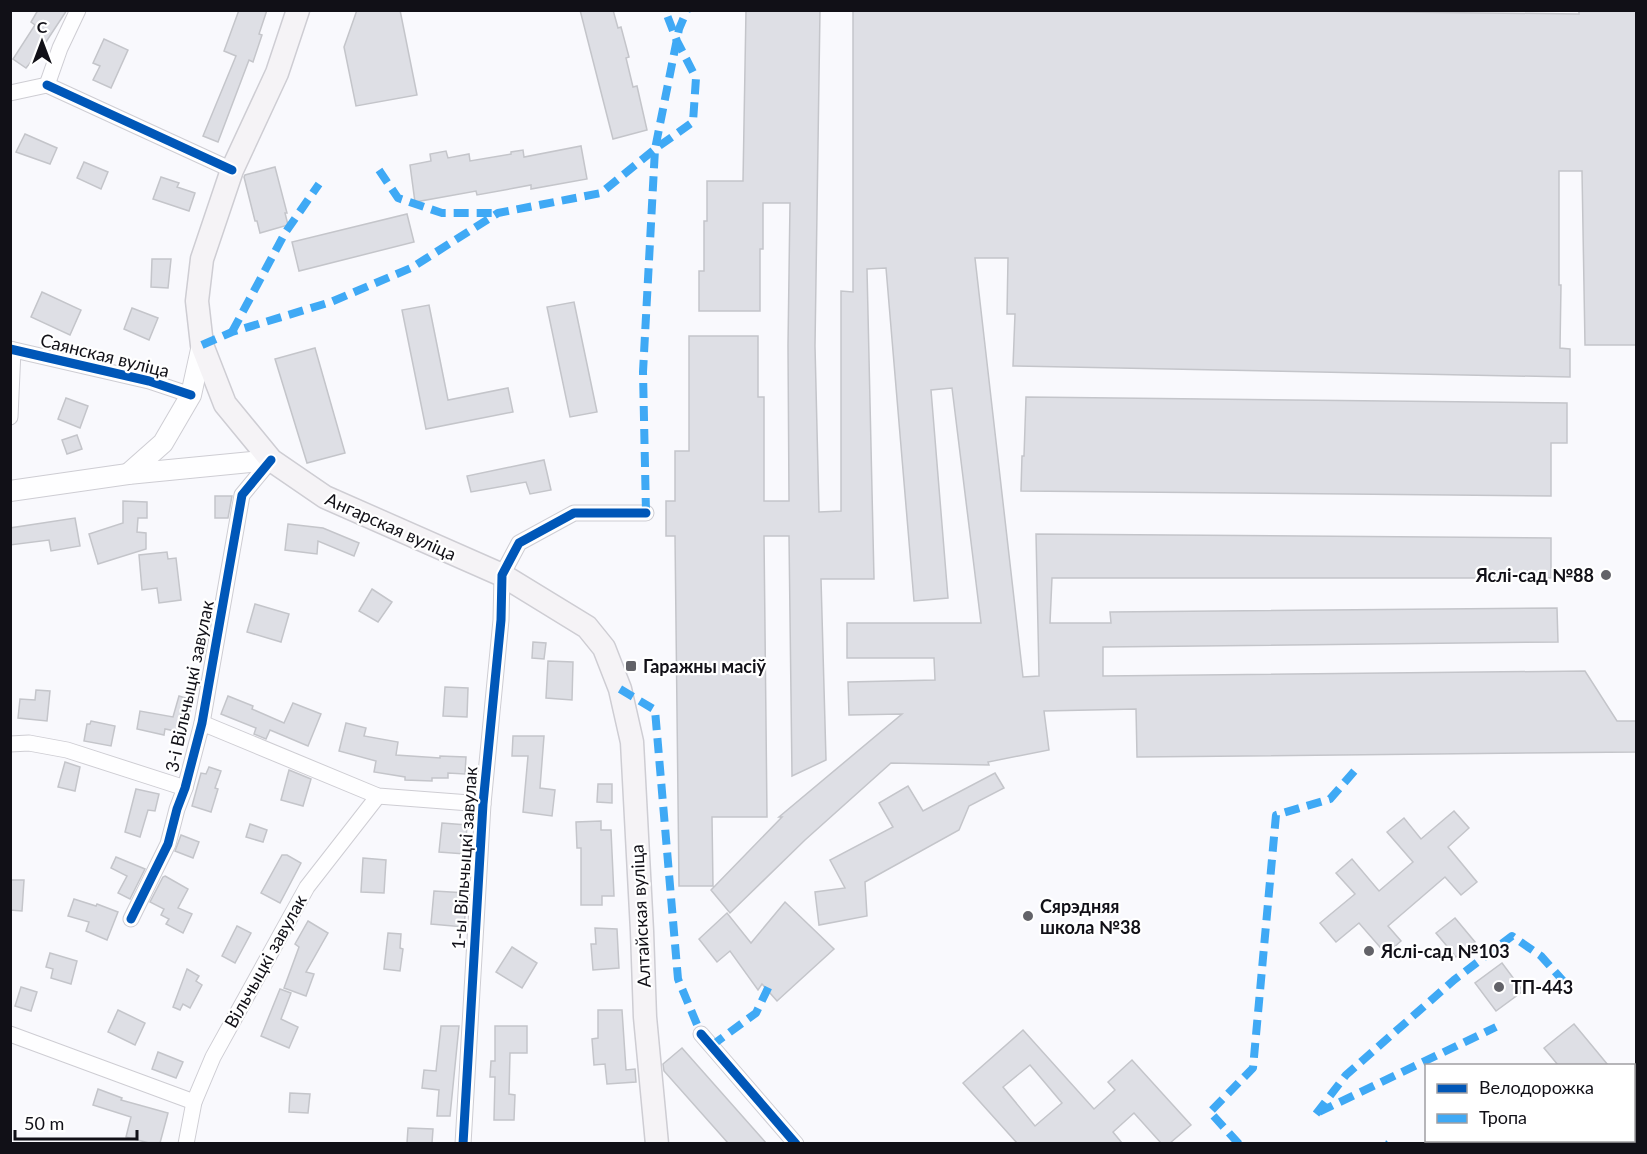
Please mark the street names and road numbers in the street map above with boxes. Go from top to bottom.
street label: Саянская вуліца [38,328,172,382]
street label: Ангарская вуліца [322,487,460,565]
street label: 3-і Вільчыцкі завулак [160,597,218,774]
street label: 1-ы Вільчыцкі завулак [447,765,481,950]
street label: Алтайская вуліца [625,844,655,988]
street label: Вільчыцкі завулак [219,890,311,1031]

